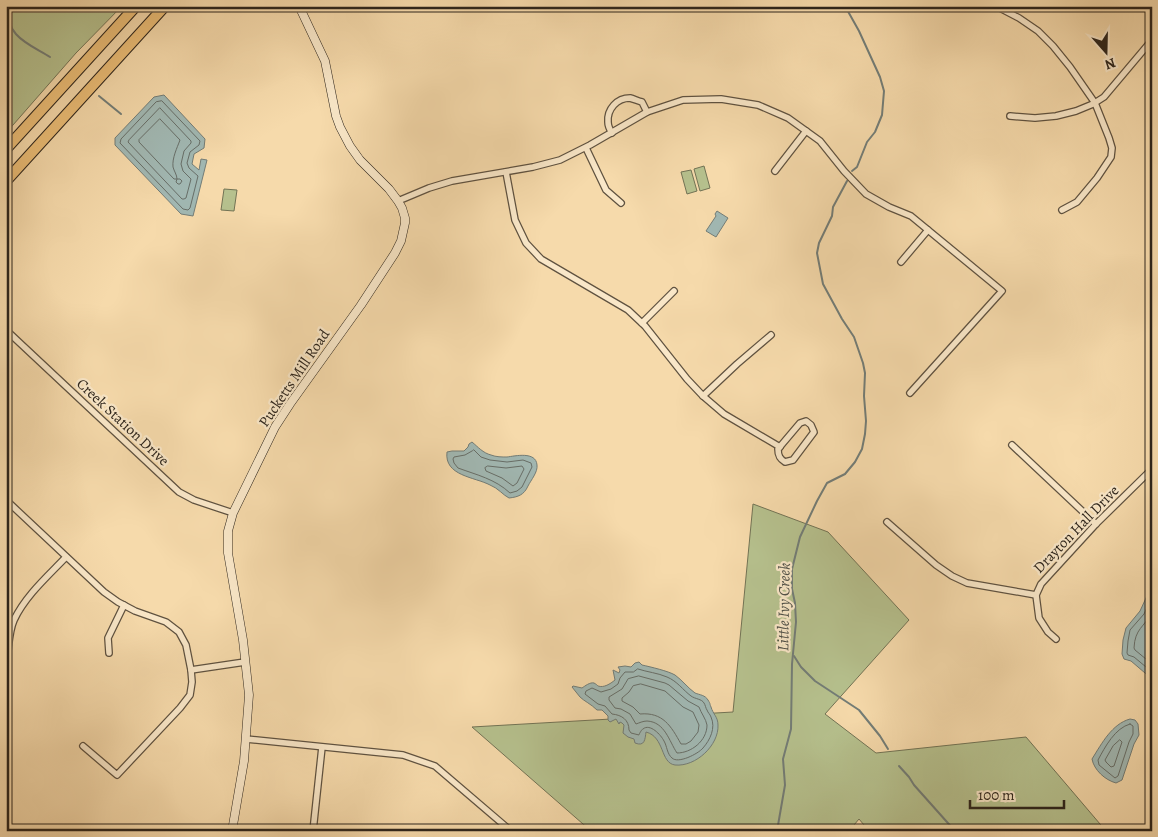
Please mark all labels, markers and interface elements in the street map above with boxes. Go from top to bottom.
north arrow [1080,28,1130,78]
text: N [1102,53,1118,74]
street label: Pucketts Mill Road [254,324,335,431]
street label: Creek Station Drive [72,374,174,470]
street label: Drayton Hall Drive [1029,480,1123,577]
water label: Little Ivy Creek [772,563,796,651]
scale bar [970,777,1064,809]
text: 100 m [978,785,1015,805]

